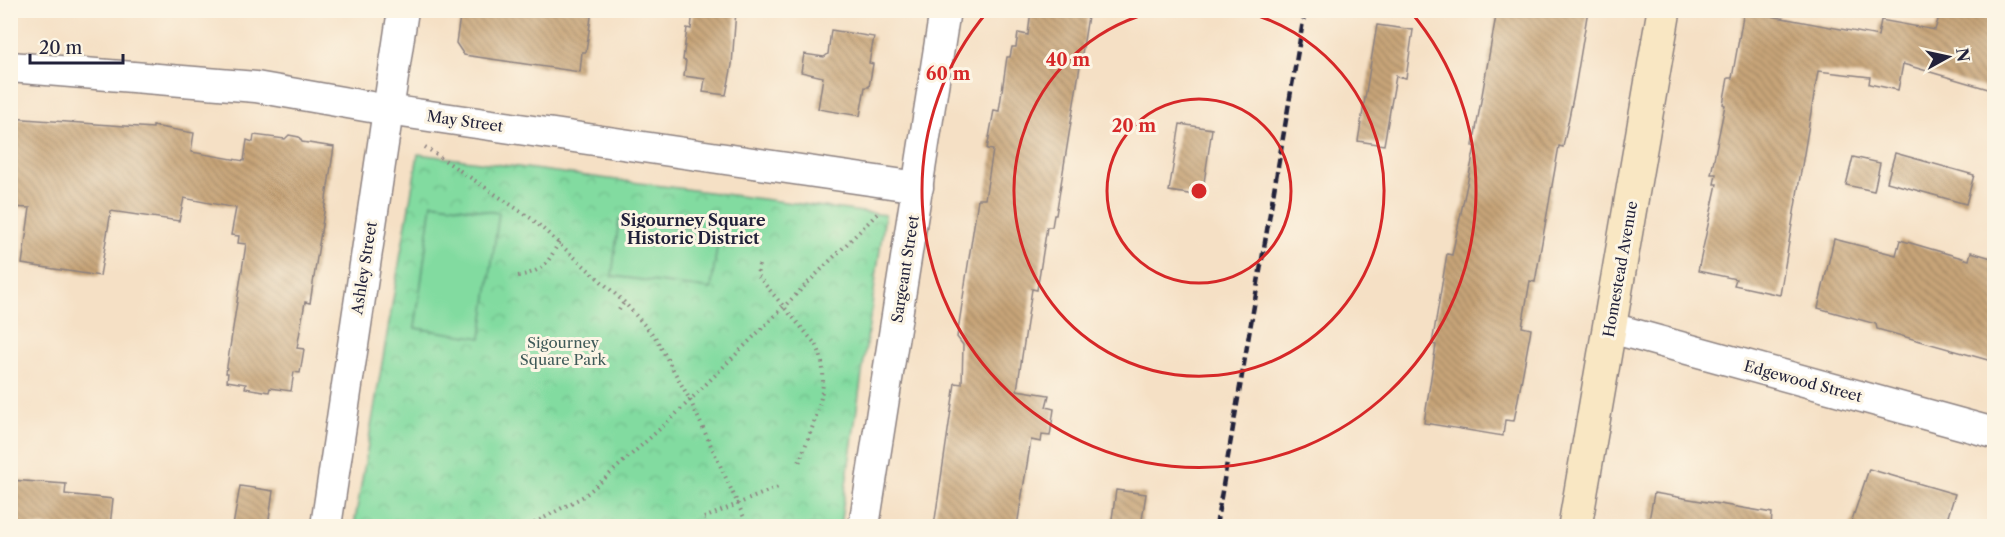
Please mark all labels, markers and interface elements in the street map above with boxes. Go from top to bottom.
scale bar [30,27,123,65]
north arrow [1918,27,1978,87]
text: 20 m [39,37,83,59]
text: N [1952,47,1974,63]
text: 40 m [1046,49,1090,71]
text: 60 m [926,63,970,85]
street label: May Street [426,106,505,136]
text: 20 m [1112,115,1156,137]
centre of rings [1189,181,1209,201]
street label: Homestead Avenue [1599,199,1641,339]
district label: Sigourney Square Historic District [620,210,766,248]
street label: Sargeant Street [887,213,923,324]
street label: Ashley Street [347,219,381,317]
park label: Sigourney Square Park [520,333,607,369]
street label: Edgewood Street [1742,356,1865,406]

